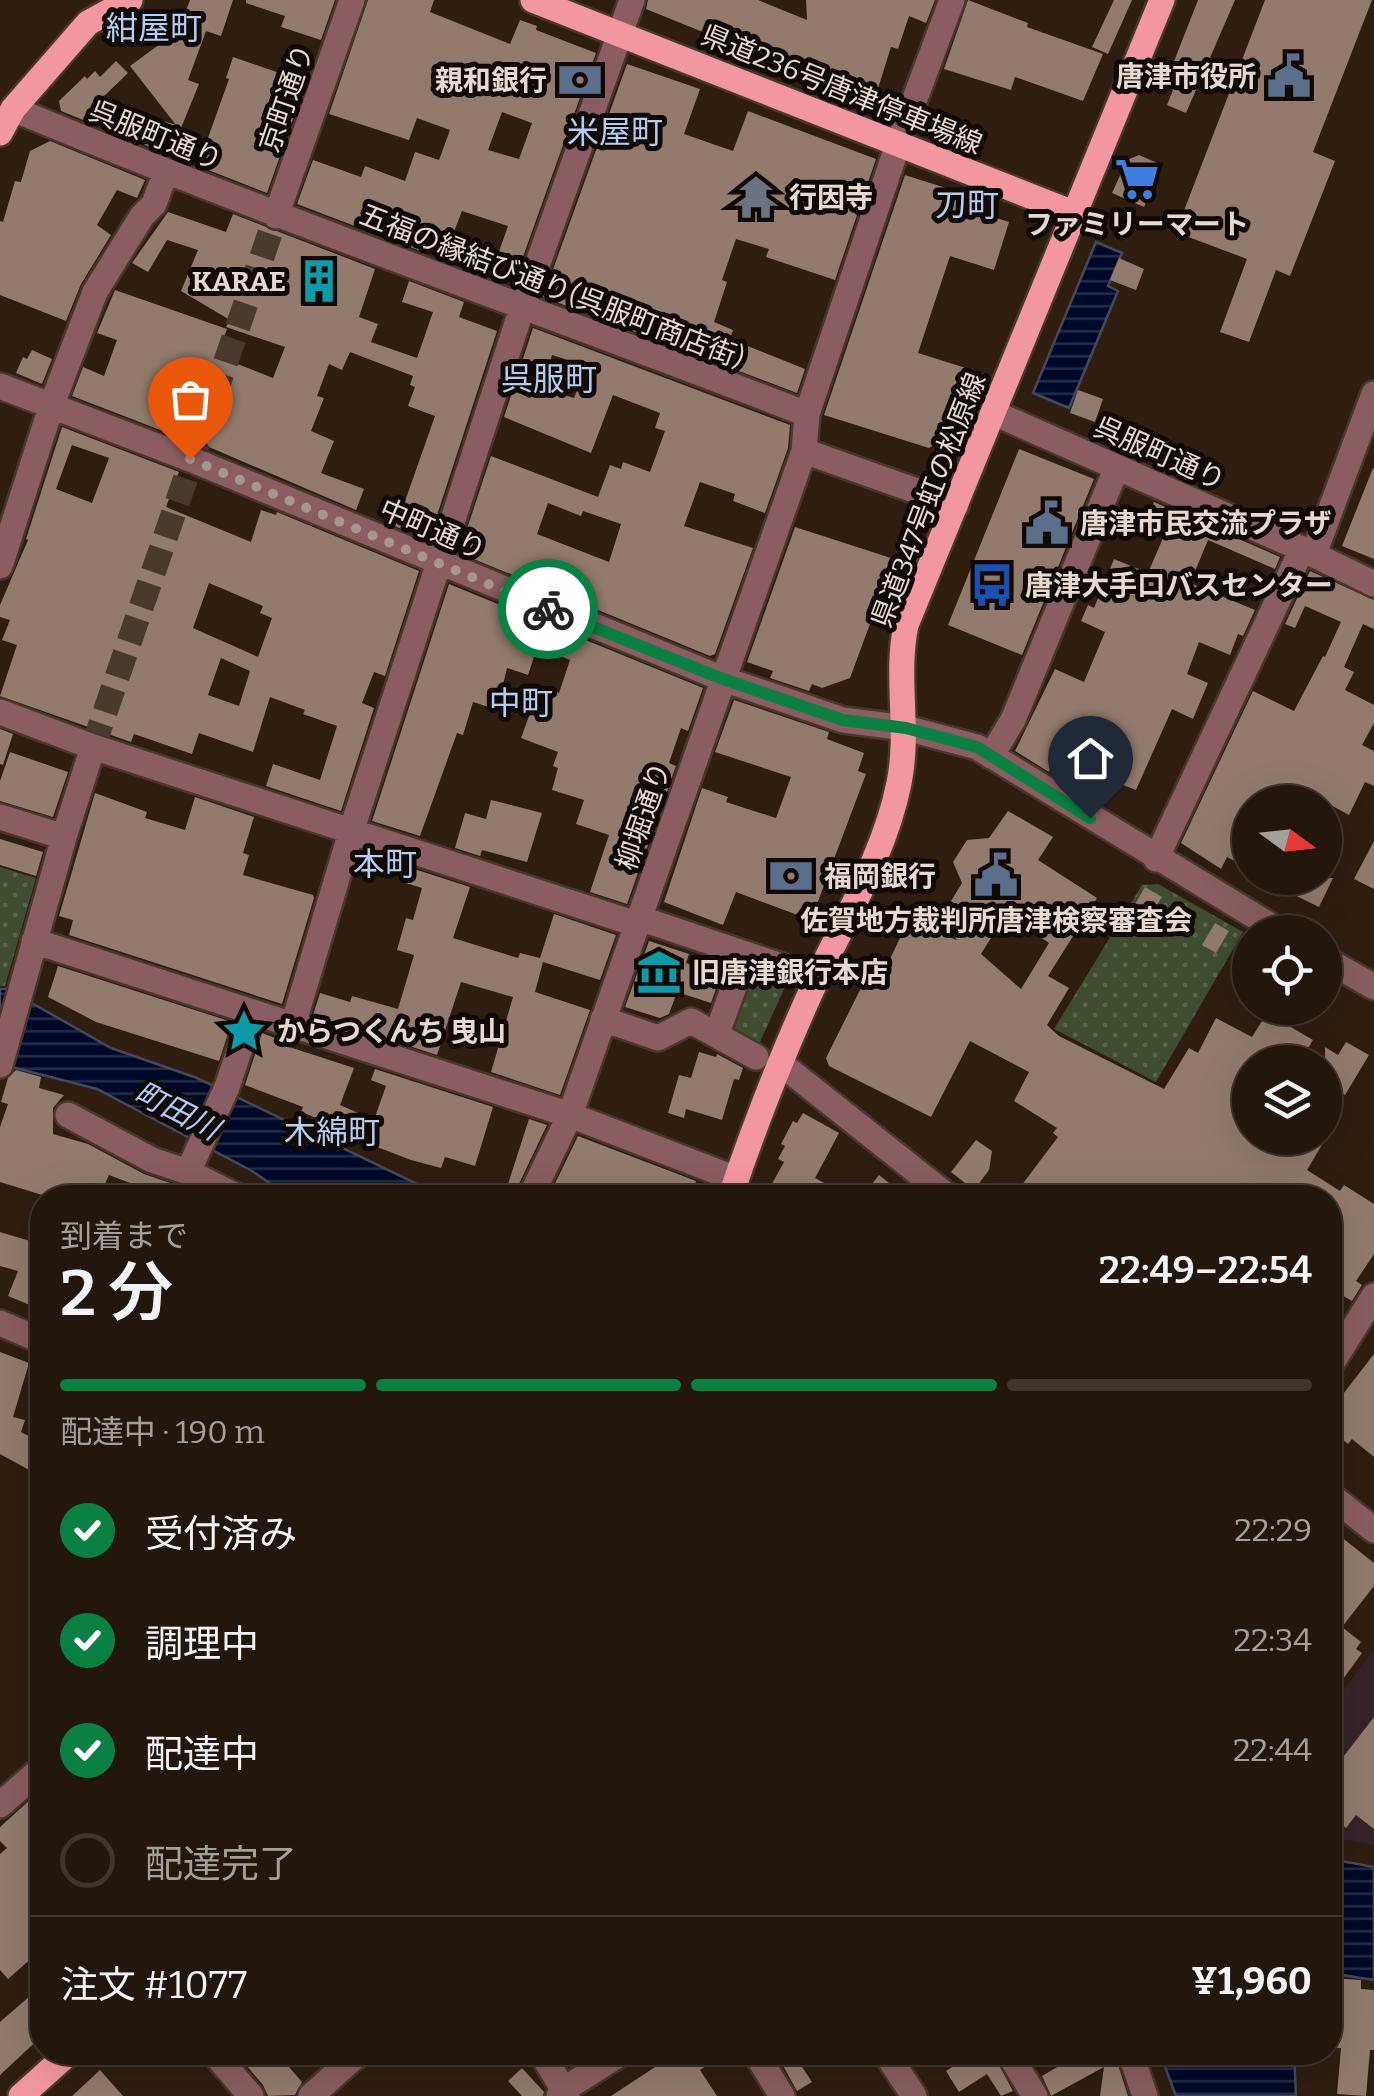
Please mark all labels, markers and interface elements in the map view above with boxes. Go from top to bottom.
district label: 紺屋町 [106,9,202,47]
street label: 県道236号唐津停車場線 [697,18,987,161]
street label: 京町通り [253,40,320,156]
public building icon: 唐津市役所 [1265,52,1313,100]
bank icon: 親和銀行 [556,56,604,104]
place label: 唐津市役所 [1116,60,1256,93]
place label: 親和銀行 [435,64,547,97]
street label: 呉服町通り [85,94,227,177]
district label: 米屋町 [567,113,663,151]
supermarket icon: ファミリーマート [1113,155,1161,203]
temple icon: 行因寺 [732,173,780,221]
place label: 行因寺 [789,181,873,214]
district label: 刀町 [935,186,999,224]
street label: 五福の縁結び通り(呉服町商店街) [355,198,749,375]
place label: ファミリーマート [1025,208,1249,241]
building icon: KARAE [295,257,343,305]
place label: KARAE [192,265,286,298]
pin [148,357,233,460]
district label: 呉服町 [501,360,597,398]
street label: 県道347号虹の松原線 [865,368,992,632]
icon: bag [163,372,218,427]
street label: 呉服町通り [1089,410,1230,497]
street label: 中町通り [375,492,491,567]
public building icon: 唐津市民交流プラザ [1023,499,1071,547]
place label: 唐津市民交流プラザ [1080,507,1332,540]
courier [498,559,598,659]
bus stop icon: 唐津大手口バスセンター [968,561,1016,609]
place label: 唐津大手口バスセンター [1025,569,1333,602]
icon: bike [521,582,576,637]
district label: 中町 [489,684,553,722]
pin [1048,716,1133,819]
icon: home [1063,731,1118,786]
street label: 柳堀通り [610,758,677,874]
north arrow [1232,785,1342,895]
map controls [1232,785,1342,1155]
district label: 本町 [353,845,417,883]
public building icon: 佐賀地方裁判所唐津検察審査会 [972,851,1020,899]
bank icon: 福岡銀行 [767,852,815,900]
place label: 福岡銀行 [824,860,936,893]
place label: 佐賀地方裁判所唐津検察審査会 [800,904,1192,937]
button: locate [1232,915,1342,1025]
museum icon: 旧唐津銀行本店 [635,948,683,996]
place label: 旧唐津銀行本店 [692,956,888,989]
place icon: からつくんち 曳山 [220,1007,268,1055]
place label: からつくんち 曳山 [277,1015,506,1048]
button: layers [1232,1045,1342,1155]
water label: 町田川 [129,1075,228,1149]
district label: 木綿町 [284,1113,380,1151]
text: 到着まで [60,1217,188,1255]
text: 22:49–22:54 [1099,1247,1312,1293]
text: 2 分 [60,1254,173,1332]
text: 配達中 · 190 m [60,1413,265,1451]
icon: check [60,1503,115,1558]
text: 受付済み [145,1511,297,1557]
text: 22:29 [1234,1511,1312,1549]
icon: check [60,1613,115,1668]
text: 調理中 [145,1621,259,1667]
text: 22:34 [1234,1621,1312,1659]
icon: check [60,1723,115,1778]
text: 配達中 [145,1731,259,1777]
text: 22:44 [1233,1731,1312,1769]
text: 配達完了 [145,1841,297,1887]
text: ¥1,960 [1191,1958,1312,2004]
text: 注文 #1077 [60,1962,247,2008]

